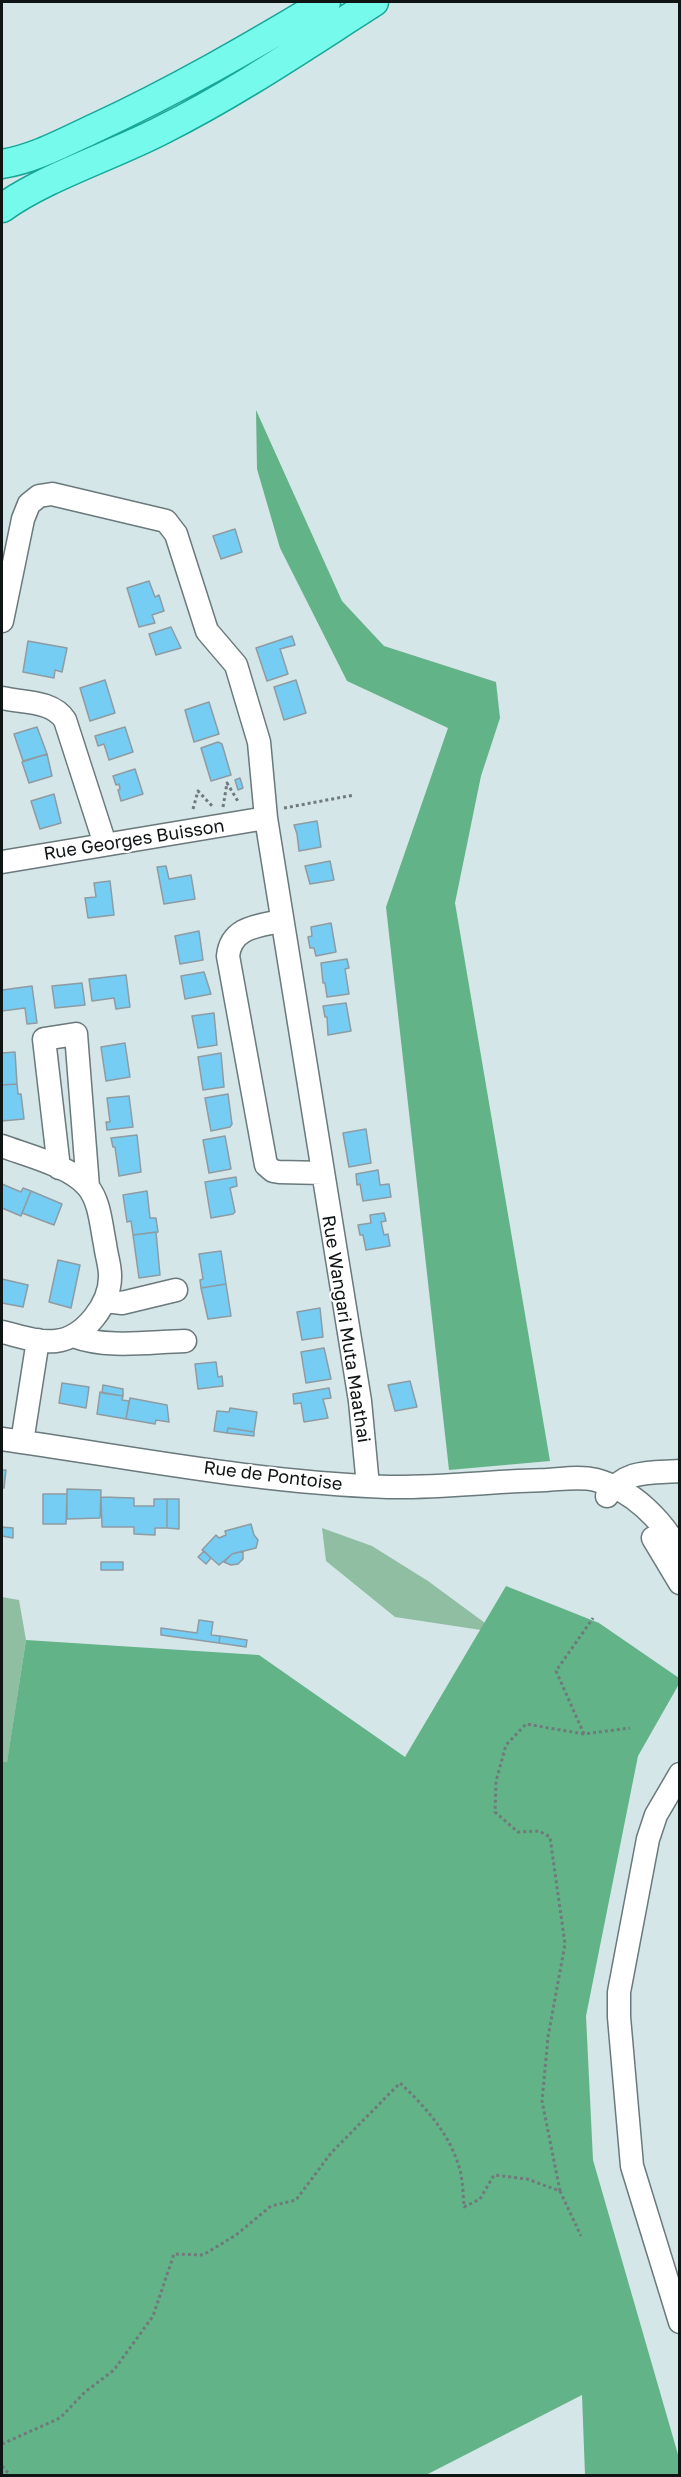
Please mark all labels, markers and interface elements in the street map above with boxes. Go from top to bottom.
street label: Rue Georges Buisson [42,815,226,865]
street label: Rue Wangari Muta Maathai [317,1214,375,1444]
street label: Rue de Pontoise [202,1457,344,1495]

